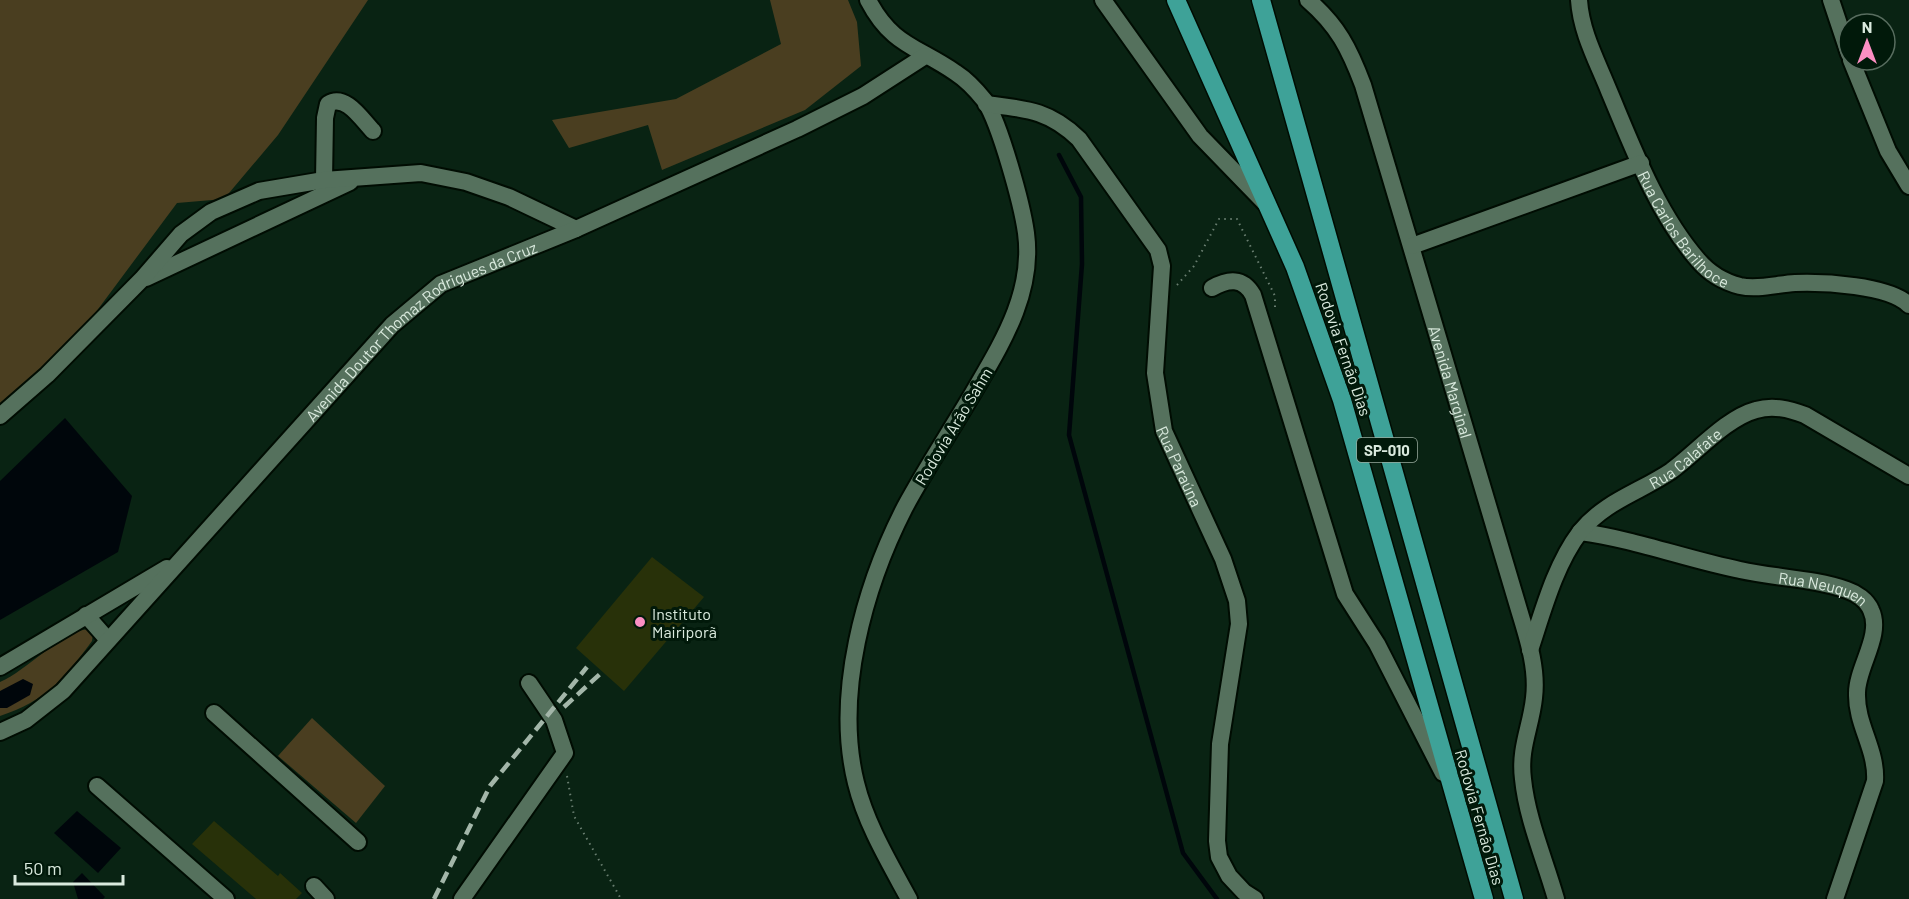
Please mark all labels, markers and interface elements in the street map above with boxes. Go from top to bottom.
north arrow [1837,12,1897,72]
text: N [1862,17,1872,36]
street label: Rua Carlos Barilhoce [1635,167,1733,291]
street label: Avenida Doutor Thomaz Rodrigues da Cruz [301,237,539,425]
street label: Rodovia Fernão Dias [1312,280,1376,418]
street label: Avenida Marginal [1425,323,1477,440]
street label: Rodovia Arão Sahm [910,364,996,488]
street label: Rua Paraúna [1153,423,1207,509]
street label: Rua Calafate [1645,423,1725,492]
road number: SP-010 [1357,438,1417,462]
street label: Rua Neuquen [1778,567,1872,609]
place label: Instituto Mairiporã [652,604,717,641]
marker: Instituto Mairiporã [633,615,647,629]
street label: Rodovia Fernão Dias [1452,747,1508,887]
scale bar [15,848,123,886]
text: 50 m [24,857,62,879]

